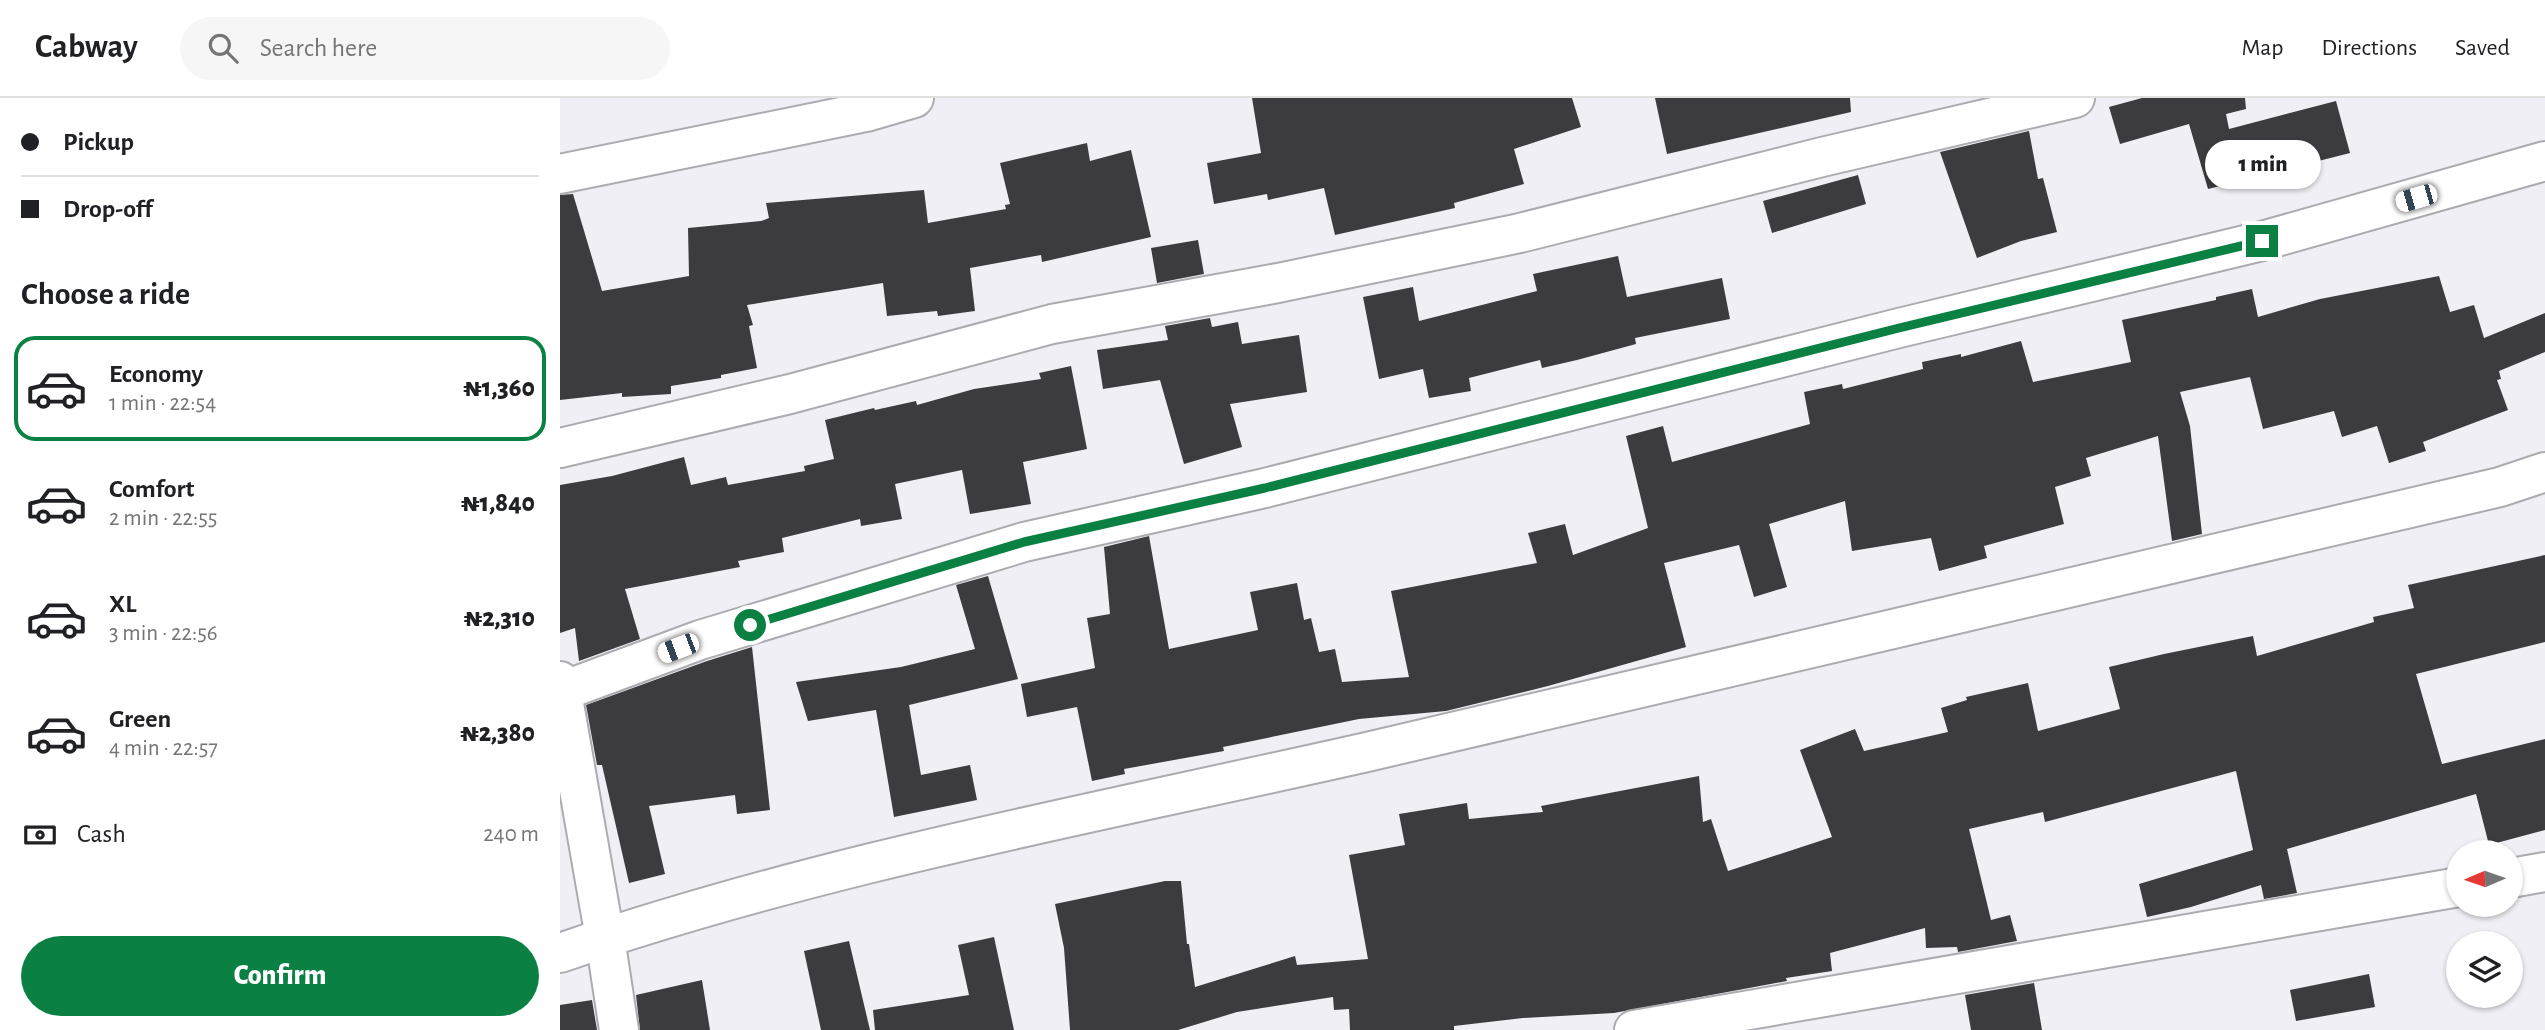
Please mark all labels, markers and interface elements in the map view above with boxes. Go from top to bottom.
search box [180,17,670,80]
icon: search [204,29,242,67]
text: Cabway [35,31,138,64]
text: Search here [260,35,377,61]
text: Map [2241,36,2283,60]
text: Directions [2321,36,2417,60]
text: Saved [2455,36,2510,60]
text: Pickup [63,129,134,155]
callout: 1 min [2204,139,2320,188]
text: 1 min [2239,153,2287,176]
car [2393,182,2440,214]
text: Drop-off [63,196,152,222]
route end [2246,225,2278,257]
text: Choose a ride [21,278,190,310]
icon: car [25,357,88,420]
text: Economy [109,361,203,387]
text: ₦1,360 [463,375,535,401]
text: 1 min · 22:54 [109,392,216,415]
icon: car [25,472,88,535]
text: Comfort [109,476,194,502]
text: ₦1,840 [461,490,535,516]
text: 2 min · 22:55 [109,507,217,530]
icon: car [25,587,88,650]
text: XL [109,591,136,617]
text: ₦2,310 [464,605,535,631]
route start [734,609,766,641]
text: 3 min · 22:56 [109,622,218,645]
car [655,631,702,665]
icon: car [25,702,88,765]
text: Green [109,706,171,732]
text: ₦2,380 [460,720,535,746]
text: 4 min · 22:57 [109,737,218,760]
icon: cash [21,816,59,854]
text: Cash [77,821,126,847]
text: 240 m [483,823,539,846]
north arrow [2446,840,2524,917]
map controls [2446,840,2523,1008]
button: layers [2446,931,2523,1008]
button: Confirm [21,936,539,1016]

